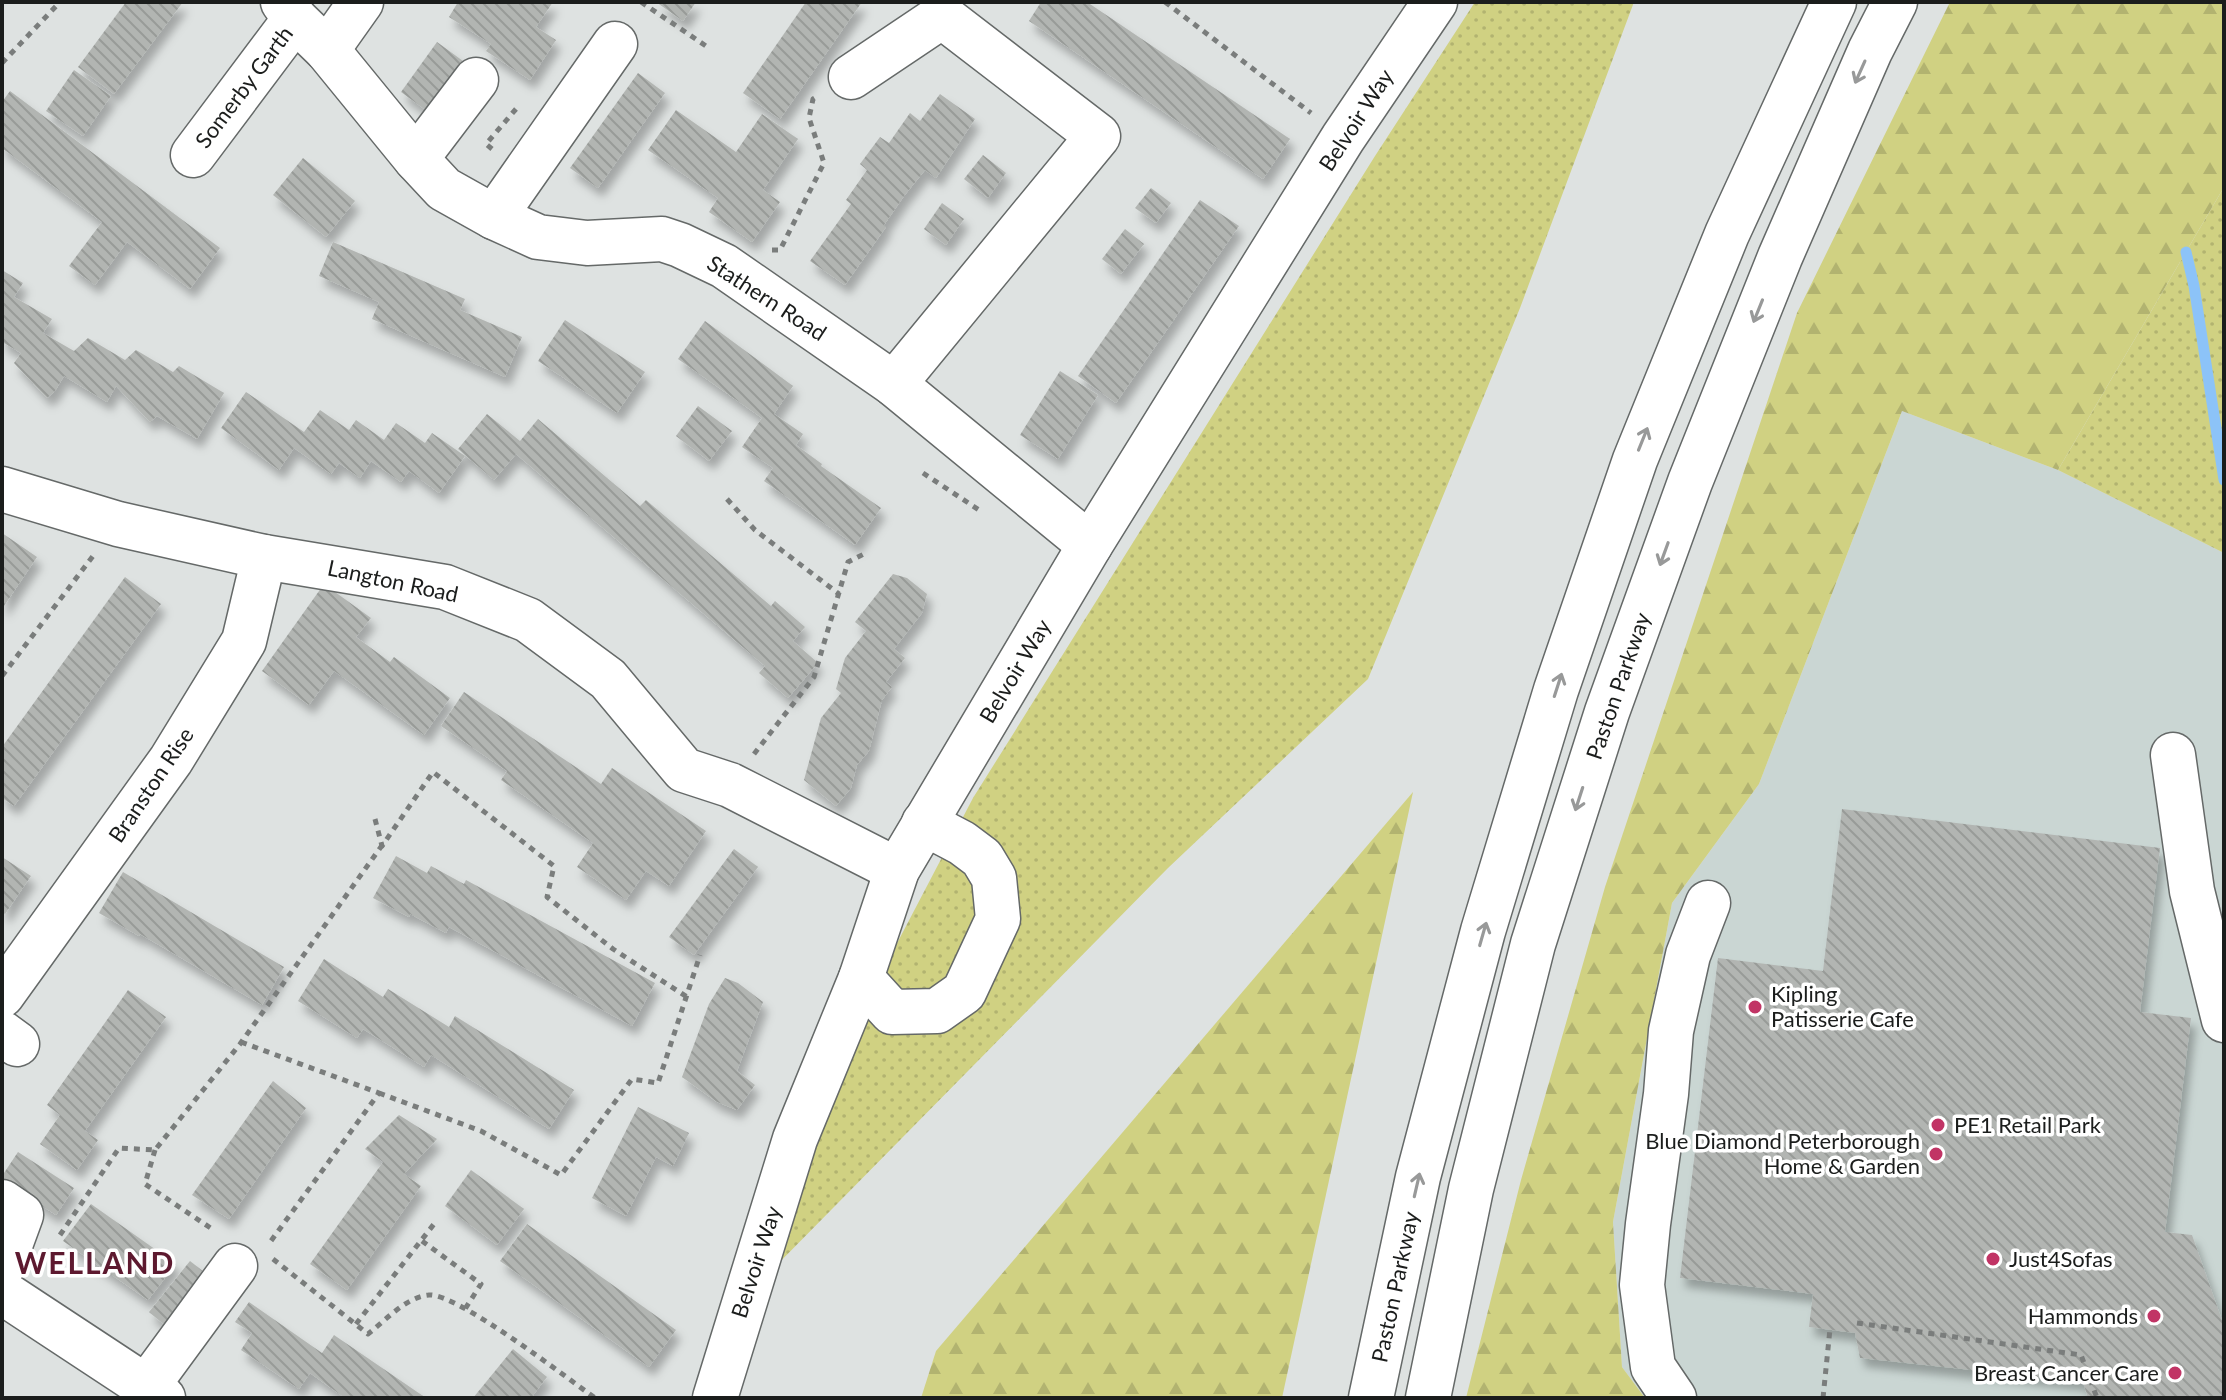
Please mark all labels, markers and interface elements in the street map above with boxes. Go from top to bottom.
street label: Somerby Garth [189,20,298,153]
one-way arrow [1852,59,1867,84]
street label: Belvoir Way [1313,63,1399,176]
street label: Stathern Road [703,249,832,346]
one-way arrow [1750,298,1764,323]
one-way arrow [1637,427,1652,452]
one-way arrow [1656,541,1671,566]
street label: Langton Road [325,553,461,608]
street label: Paston Parkway [1580,608,1656,763]
street label: Belvoir Way [973,613,1056,727]
one-way arrow [1552,672,1567,697]
street label: Branston Rise [102,722,199,847]
one-way arrow [1571,787,1586,812]
one-way arrow [1476,921,1491,947]
place label: Kipling Patisserie Cafe [1771,980,1914,1032]
marker: Kipling Patisserie Cafe [1746,998,1764,1016]
place label: PE1 Retail Park [1954,1111,2102,1138]
marker: PE1 Retail Park [1929,1116,1947,1134]
place label: Blue Diamond Peterborough Home & Garden [1645,1127,1920,1179]
marker: Blue Diamond Peterborough Home & Garden [1927,1145,1945,1163]
one-way arrow [1410,1173,1425,1198]
street label: Belvoir Way [725,1202,787,1321]
street label: Paston Parkway [1365,1208,1424,1365]
district label: WELLAND [15,1244,175,1280]
place label: Just4Sofas [2009,1245,2113,1272]
marker: Just4Sofas [1984,1250,2002,1268]
place label: Hammonds [2028,1302,2138,1329]
marker: Hammonds [2145,1307,2163,1325]
place label: Breast Cancer Care [1974,1359,2159,1386]
marker: Breast Cancer Care [2166,1364,2184,1382]

